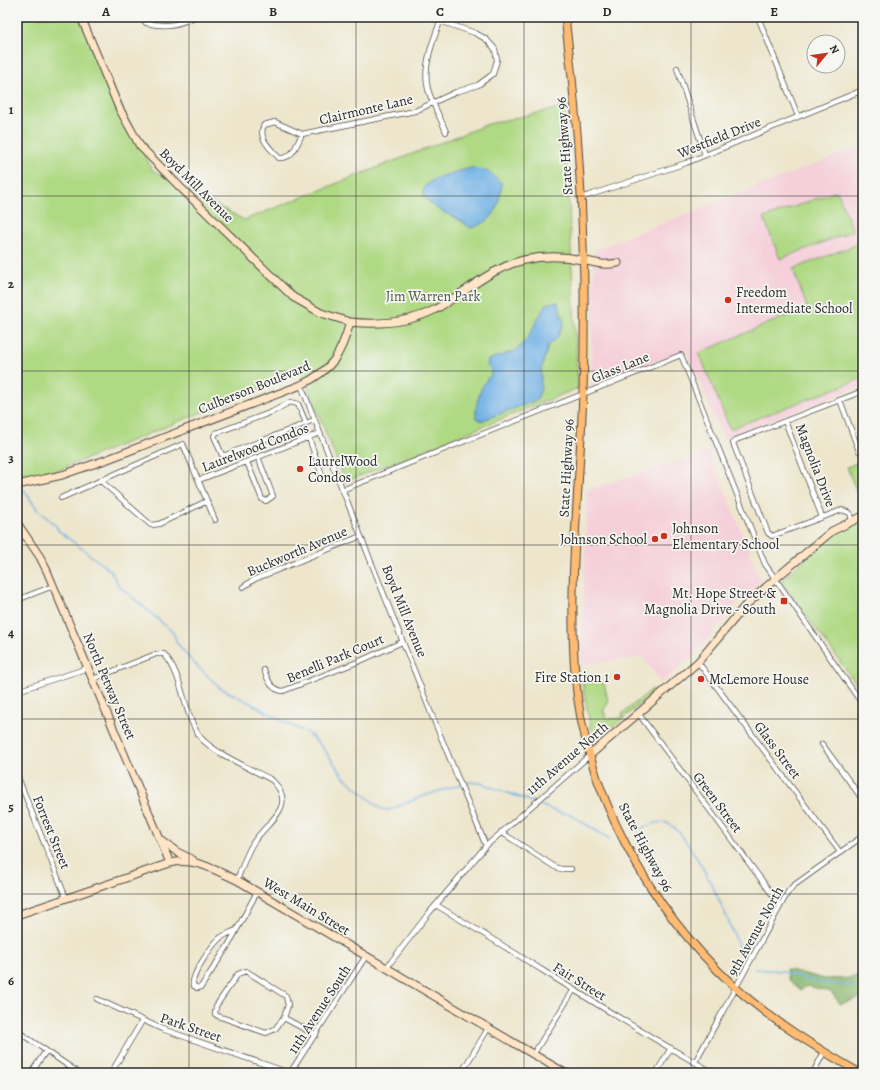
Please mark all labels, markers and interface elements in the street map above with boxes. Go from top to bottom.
text: A [101,3,111,20]
text: B [269,3,277,20]
text: C [436,3,444,20]
text: D [602,3,612,20]
text: E [770,3,778,20]
north arrow [806,34,846,74]
text: N [826,42,843,57]
street label: Clairmonte Lane [317,89,415,129]
street label: State Highway 96 [552,96,577,196]
text: 1 [9,101,14,118]
street label: Westfield Drive [674,112,764,163]
street label: Boyd Mill Avenue [155,144,238,227]
text: 2 [8,275,15,292]
place label: Freedom Intermediate School [736,283,853,318]
park label: Jim Warren Park [386,287,480,306]
marker: Freedom Intermediate School [723,295,733,305]
street label: Glass Lane [588,347,652,388]
street label: Culberson Boulevard [195,356,313,419]
street label: Laurelwood Condos [199,418,311,477]
street label: State Highway 96 [554,418,579,518]
street label: Magnolia Drive [791,421,840,510]
text: 3 [8,449,14,466]
place label: LaurelWood Condos [308,452,378,487]
marker: LaurelWood Condos [295,464,305,474]
place label: Johnson Elementary School [672,519,780,554]
street label: Buckworth Avenue [244,522,350,581]
place label: Johnson School [560,530,648,549]
marker: Johnson Elementary School [659,531,669,541]
marker: Johnson School [650,534,660,544]
street label: Boyd Mill Avenue [377,562,432,660]
place label: Mt. Hope Street & Magnolia Drive - South [644,584,777,619]
marker: Mt. Hope Street & Magnolia Drive - South [779,596,789,606]
text: 4 [8,624,14,641]
street label: Benelli Park Court [284,629,387,688]
street label: North Petway Street [78,630,141,743]
place label: Fire Station 1 [535,668,609,687]
place label: McLemore House [709,670,809,689]
marker: Fire Station 1 [612,672,622,682]
marker: McLemore House [696,674,706,684]
street label: 11th Avenue North [522,717,613,799]
street label: Glass Street [750,718,806,783]
street label: Green Street [688,768,747,837]
street label: Forrest Street [28,793,75,872]
text: 5 [8,798,14,815]
street label: State Highway 96 [614,799,677,895]
street label: West Main Street [259,872,354,940]
street label: 9th Avenue North [723,882,788,980]
street label: Fair Street [549,958,610,1005]
street label: 11th Avenue South [283,961,356,1058]
text: 6 [8,972,14,989]
street label: Park Street [158,1008,224,1047]

